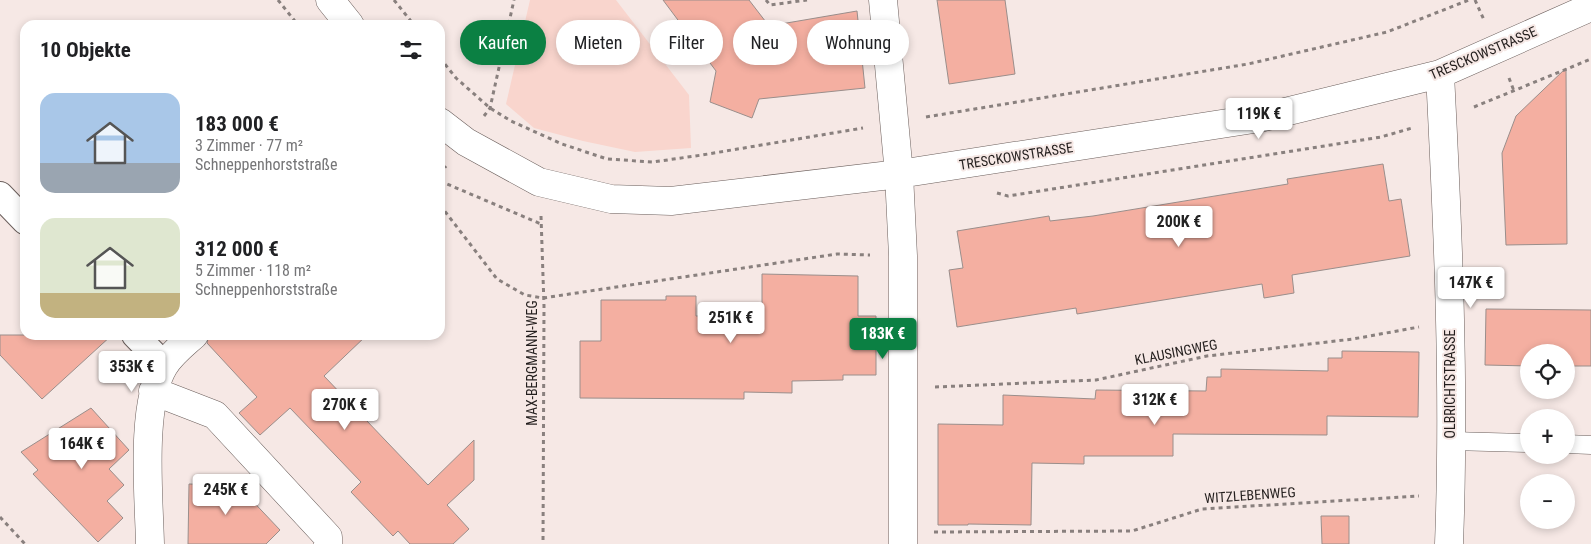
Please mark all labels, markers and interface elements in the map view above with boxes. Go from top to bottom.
chip: Kaufen [460,20,546,65]
chip: Mieten [556,20,640,65]
chip: Filter [650,20,723,65]
chip: Neu [733,20,797,65]
chip: Wohnung [807,20,909,65]
street label: TRESCKOWSTRASSE [1427,23,1539,83]
icon: filters [397,36,425,64]
text: 10 Objekte [40,38,131,62]
pin: 119K € [1218,98,1300,140]
text: 119K € [1237,104,1281,123]
text: 183 000 € [195,112,279,136]
icon: home [80,113,140,173]
text: 3 Zimmer · 77 m² [195,136,303,155]
street label: TRESCKOWSTRASSE [958,139,1074,173]
text: Schneppenhorststraße [195,155,337,174]
pin: 200K € [1138,206,1220,248]
text: 200K € [1157,212,1201,231]
text: 312 000 € [195,237,279,261]
icon: home [80,238,140,298]
text: 5 Zimmer · 118 m² [195,261,311,280]
pin: 147K € [1430,266,1512,309]
text: 147K € [1449,273,1493,292]
text: Schneppenhorststraße [195,280,337,299]
street label: MAX-BERGMANN-WEG [524,300,540,426]
pin: 251K € [690,302,772,344]
text: 251K € [709,308,753,327]
pin: 183K € [842,318,924,360]
text: 183K € [861,324,905,343]
street label: OLBRICHTSTRASSE [1442,330,1458,438]
street label: KLAUSINGWEG [1133,336,1219,368]
map controls [1520,344,1575,529]
button: locate [1520,344,1575,399]
pin: 353K € [91,350,173,393]
text: 353K € [110,357,154,376]
pin: 312K € [1114,384,1196,426]
pin: 270K € [304,388,386,431]
text: 312K € [1133,390,1177,409]
text: 270K € [323,395,367,414]
button: + [1520,409,1575,464]
pin: 164K € [41,428,123,470]
text: 164K € [60,434,104,453]
pin: 245K € [185,474,267,516]
button: − [1520,474,1575,529]
text: 245K € [204,480,248,499]
street label: WITZLEBENWEG [1204,484,1296,506]

